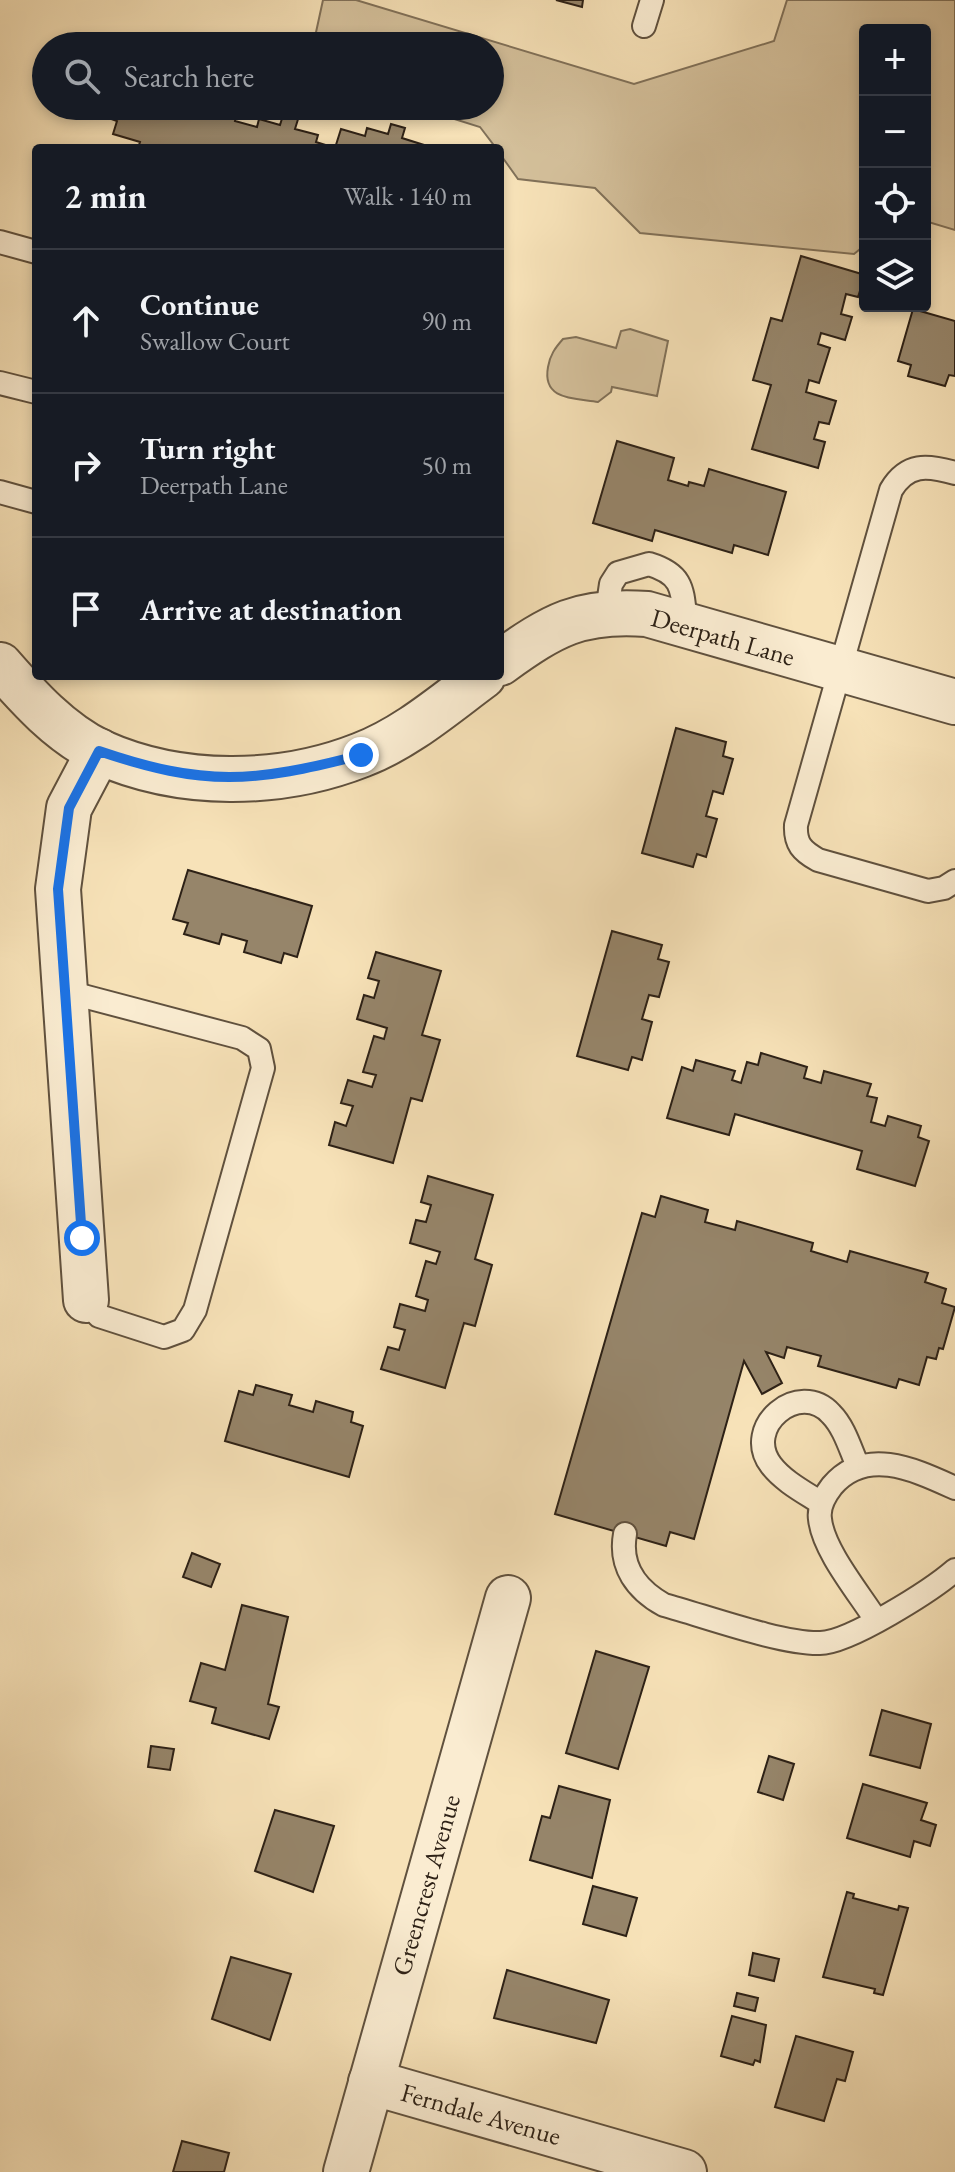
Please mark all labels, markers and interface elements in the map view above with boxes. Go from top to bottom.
map controls [859,24,931,312]
button: + [859,24,931,96]
search box [32,32,504,120]
icon: search [60,54,104,98]
text: Search here [124,57,254,96]
button: − [859,96,931,168]
button: locate [859,168,931,240]
text: 2 min [64,174,147,218]
text: Walk · 140 m [344,179,472,213]
button: layers [859,240,931,312]
text: Continue [140,285,259,324]
icon: ahead [64,299,108,343]
text: 90 m [422,304,472,338]
text: Swallow Court [140,324,290,358]
text: Turn right [140,429,276,468]
icon: right [64,443,108,487]
text: 50 m [422,448,472,482]
text: Deerpath Lane [140,468,288,502]
icon: arrive [64,587,108,631]
text: Arrive at destination [140,590,402,629]
street label: Deerpath Lane [647,600,799,674]
route end [343,737,379,773]
route start [64,1220,100,1256]
street label: Greencrest Avenue [384,1791,468,1979]
street label: Ferndale Avenue [397,2075,565,2153]

